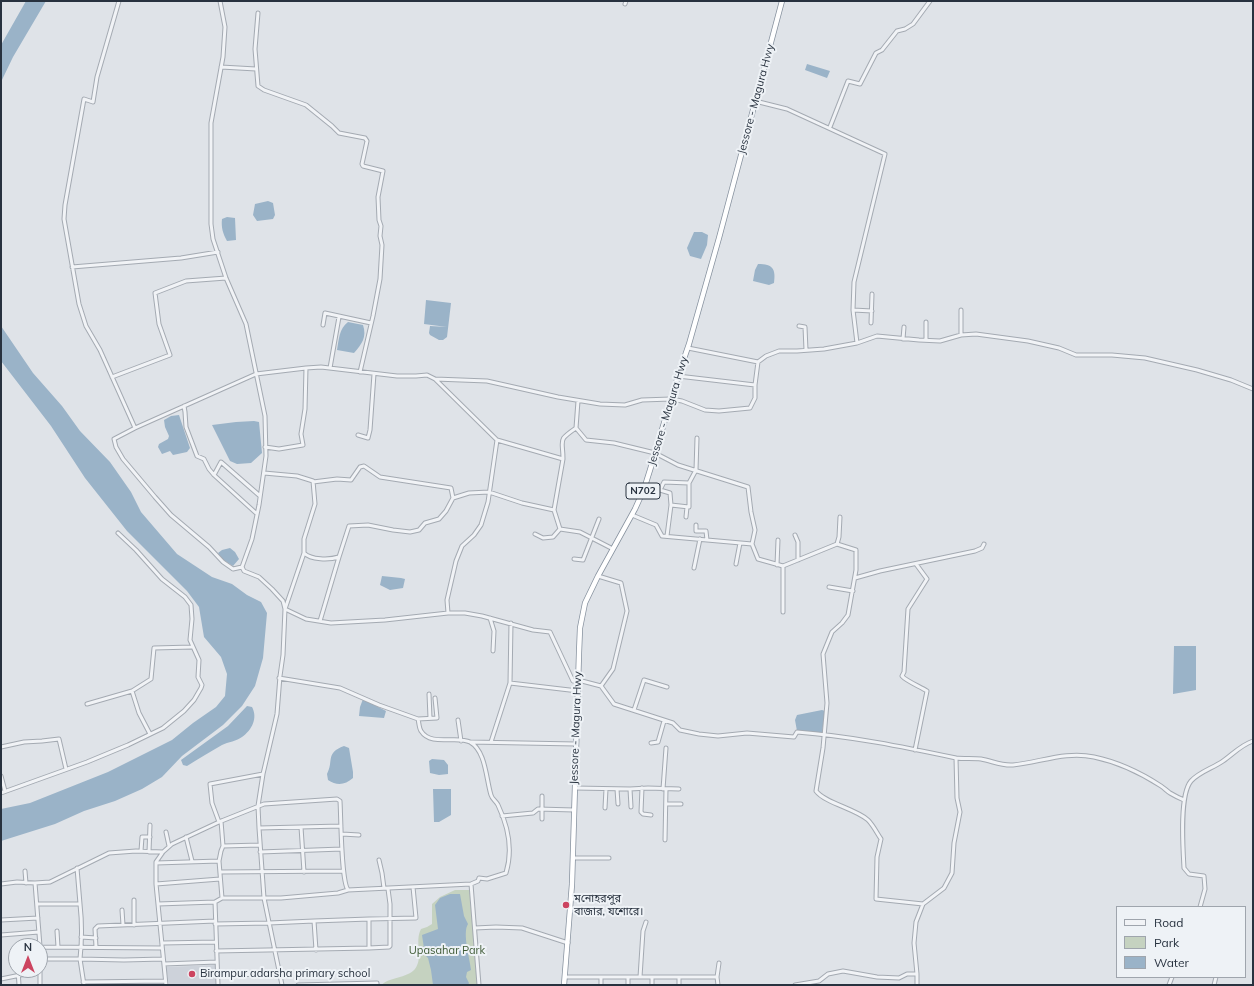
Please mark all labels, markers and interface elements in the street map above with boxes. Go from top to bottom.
street label: Jessore - Magura Hwy [735,42,777,156]
street label: Jessore - Magura Hwy [645,355,691,467]
road number: N702 [626,483,660,499]
street label: Jessore - Magura Hwy [567,671,585,785]
place label: ম‌ন‌োহরপুর বাজার, যশ‌োরে। [574,892,643,918]
marker: ম‌ন‌োহরপুর বাজার, যশ‌োরে। [561,900,571,910]
legend [1116,906,1246,978]
text: Road [1154,915,1183,930]
text: Park [1154,935,1179,950]
north arrow [8,938,48,978]
text: N [24,940,32,954]
park label: Upasahar Park [409,944,485,958]
text: Water [1154,955,1189,970]
place label: Birampur adarsha primary school [200,967,370,981]
marker: Birampur adarsha primary school [187,969,197,979]

